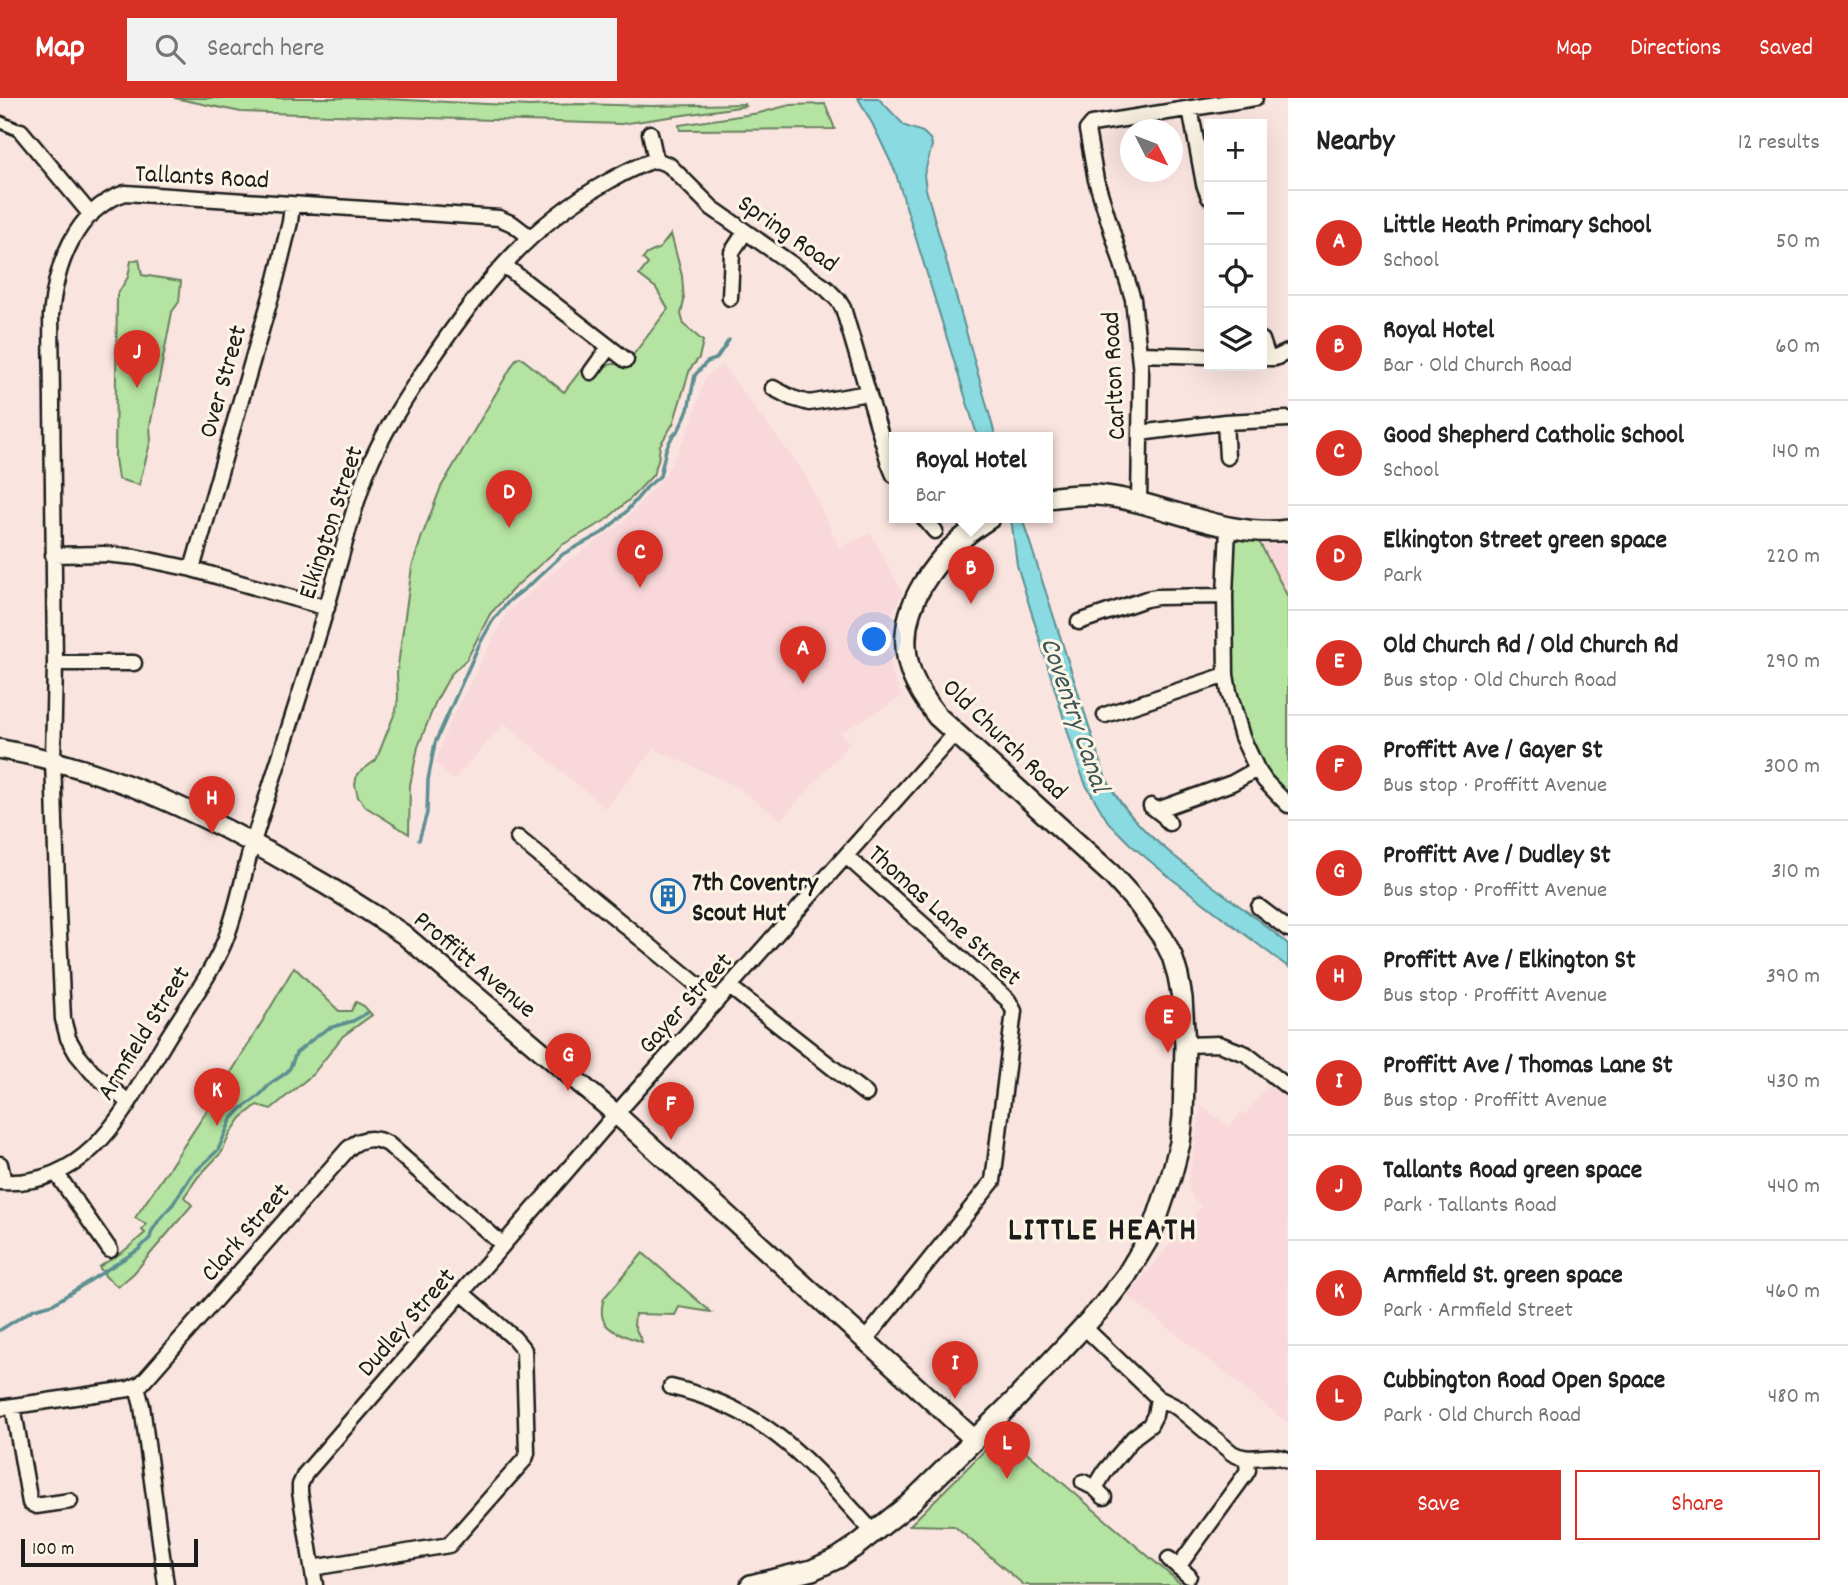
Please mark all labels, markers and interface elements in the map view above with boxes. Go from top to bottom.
search box [127,18,617,81]
text: Map [35,26,85,73]
icon: search [151,30,189,68]
text: Search here [207,31,325,68]
text: Map [1556,32,1592,66]
text: Directions [1630,32,1721,66]
text: Saved [1759,32,1813,66]
north arrow [1120,119,1183,182]
map controls [1204,119,1267,371]
button: + [1204,119,1267,182]
text: Nearby [1316,122,1394,165]
text: 12 results [1738,127,1820,160]
street label: Tallants Road [134,157,270,200]
button: − [1204,182,1267,245]
street label: Spring Road [729,186,845,283]
text: Little Heath Primary School [1383,208,1651,245]
text: A [1333,226,1345,259]
text: 50 m [1776,226,1820,259]
button: locate [1204,245,1267,308]
text: School [1383,245,1439,278]
button: layers [1204,308,1267,371]
street label: Carlton Road [1094,311,1137,441]
text: Royal Hotel [1383,313,1494,350]
street label: Over Street [191,321,258,443]
pin: J [114,330,160,388]
text: B [1334,331,1344,364]
text: 60 m [1775,331,1820,364]
text: Bar · Old Church Road [1383,350,1572,383]
text: Good Shepherd Catholic School [1383,418,1684,455]
popup [889,432,1053,523]
text: C [1333,436,1345,469]
text: 140 m [1772,436,1820,469]
street label: Elkington Street [290,441,375,604]
text: Royal Hotel [915,443,1027,480]
text: School [1383,455,1439,488]
pin: D [486,470,532,528]
text: Bar [915,480,946,513]
text: Elkington Street green space [1383,523,1667,560]
pin: C [617,530,663,588]
text: D [1333,541,1345,574]
text: 220 m [1766,541,1820,574]
pin: B [948,546,994,604]
text: Park [1383,560,1422,593]
your location [857,622,891,656]
pin: A [780,626,826,684]
text: Old Church Rd / Old Church Rd [1383,628,1678,665]
water label: Coventry Canal [1027,633,1118,801]
text: E [1334,646,1344,679]
text: 290 m [1766,646,1820,679]
text: Bus stop · Old Church Road [1383,665,1617,698]
street label: Old Church Road [933,671,1075,810]
text: Proffitt Ave / Gayer St [1383,733,1603,770]
text: F [1334,751,1344,784]
text: 300 m [1764,751,1820,784]
text: Bus stop · Proffitt Avenue [1383,770,1607,803]
pin: H [189,776,235,834]
street label: Thomas Lane Street [858,837,1029,996]
text: Proffitt Ave / Dudley St [1383,838,1611,875]
text: G [1333,856,1345,889]
text: 310 m [1771,856,1820,889]
place label: 7th Coventry Scout Hut [692,866,819,933]
text: Bus stop · Proffitt Avenue [1383,875,1607,908]
building icon: 7th Coventry Scout Hut [649,877,687,915]
street label: Proffitt Avenue [404,903,543,1028]
text: Proffitt Ave / Elkington St [1383,943,1636,980]
street label: Gayer Street [631,945,743,1064]
street label: Armfield Street [89,959,201,1108]
text: H [1333,961,1345,994]
text: 390 m [1766,961,1820,994]
text: Bus stop · Proffitt Avenue [1383,980,1607,1013]
pin: E [1145,995,1191,1053]
pin: G [545,1033,591,1091]
text: Proffitt Ave / Thomas Lane St [1383,1048,1673,1085]
text: I [1335,1066,1343,1099]
text: 430 m [1767,1066,1820,1099]
pin: K [194,1068,240,1126]
pin: F [648,1082,694,1140]
text: Bus stop · Proffitt Avenue [1383,1085,1607,1118]
text: Tallants Road green space [1383,1153,1642,1190]
text: J [1335,1171,1343,1204]
text: 440 m [1767,1171,1820,1204]
street label: Clark Street [193,1175,300,1291]
text: Park · Tallants Road [1383,1190,1557,1223]
district label: LITTLE HEATH [1008,1209,1198,1256]
text: Armfield St. green space [1383,1258,1623,1295]
street label: Dudley Street [350,1260,466,1386]
text: K [1334,1276,1344,1309]
text: 460 m [1766,1276,1820,1309]
text: Park · Armfield Street [1383,1295,1573,1328]
pin: I [932,1341,978,1399]
text: Cubbington Road Open Space [1383,1363,1665,1400]
text: L [1334,1381,1344,1414]
text: 480 m [1768,1381,1820,1414]
text: Park · Old Church Road [1383,1400,1581,1433]
pin: L [984,1421,1030,1479]
button: Save [1316,1470,1561,1540]
button: Share [1575,1470,1820,1540]
scale bar [21,1536,198,1568]
text: 100 m [32,1537,74,1564]

